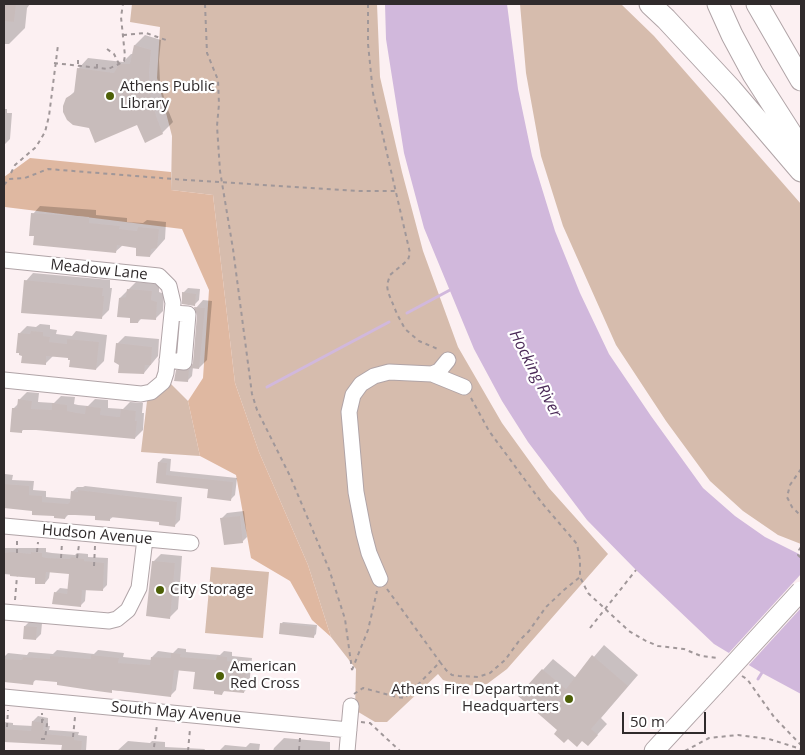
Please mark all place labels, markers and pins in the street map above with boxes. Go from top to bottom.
place label: Athens Public Library [120,78,215,113]
marker: Athens Public Library [104,90,116,102]
place label: City Storage [170,581,254,599]
marker: City Storage [154,584,166,596]
place label: American Red Cross [230,658,300,693]
marker: American Red Cross [214,670,226,682]
place label: Athens Fire Department Headquarters [391,681,559,716]
marker: Athens Fire Department Headquarters [563,693,575,705]

